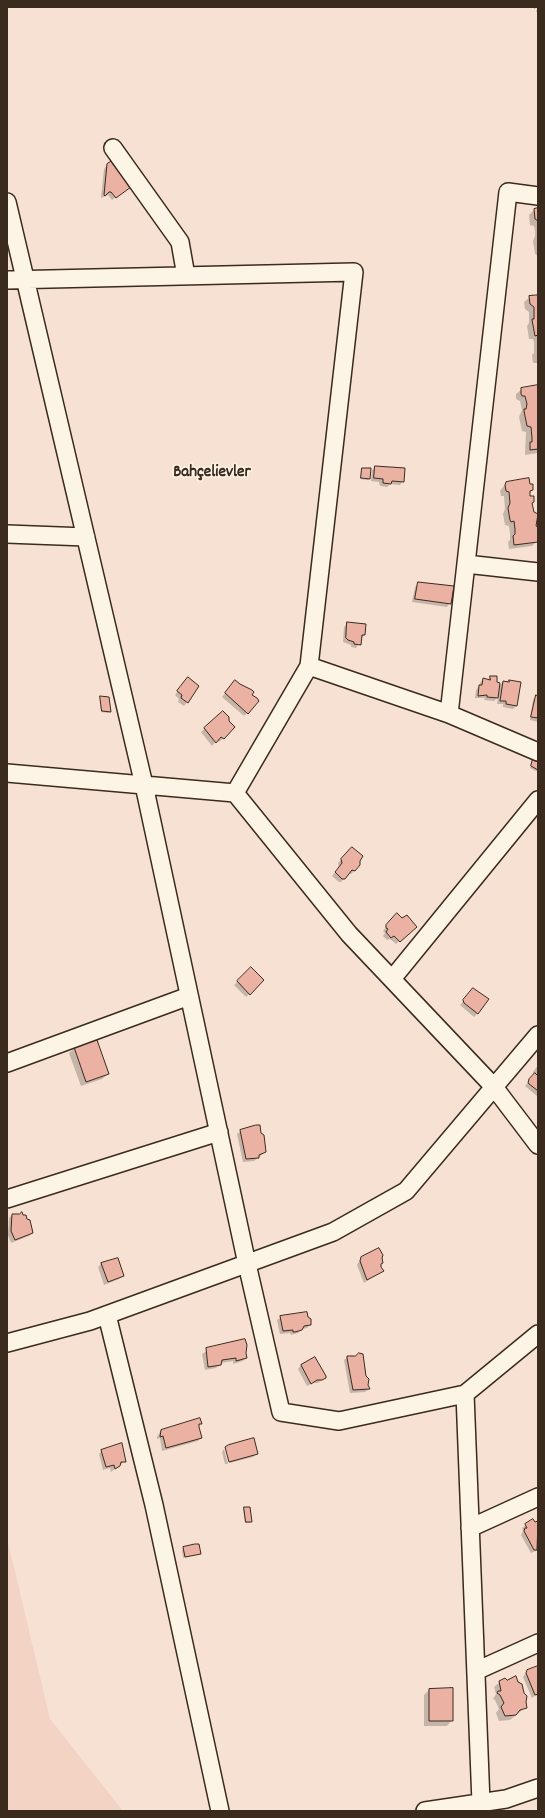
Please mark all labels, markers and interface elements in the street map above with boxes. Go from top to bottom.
district label: Bahçelievler [173,464,251,484]

